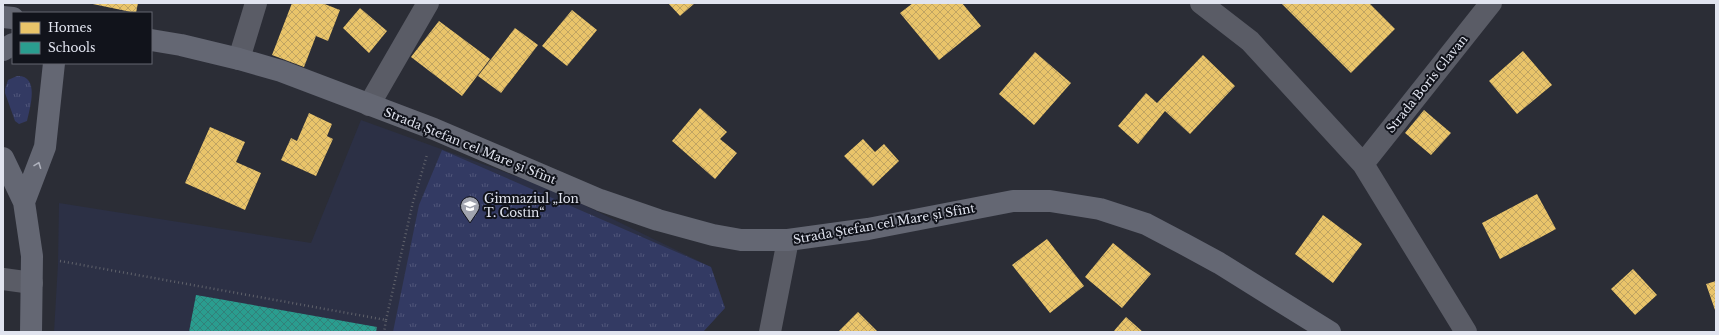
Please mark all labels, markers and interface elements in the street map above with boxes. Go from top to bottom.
legend [12,12,152,64]
text: Homes [48,20,92,35]
street label: Strada Boris Glavan [1383,32,1471,136]
text: Schools [48,40,95,55]
street label: Strada Ștefan cel Mare și Sfînt [382,104,559,188]
one-way arrow [33,162,41,169]
place label: Gimnaziul „Ion T. Costin“ [484,191,579,220]
school or university icon: Gimnaziul „Ion T. Costin“ [459,195,481,223]
street label: Strada Ștefan cel Mare și Sfînt [792,200,977,248]

